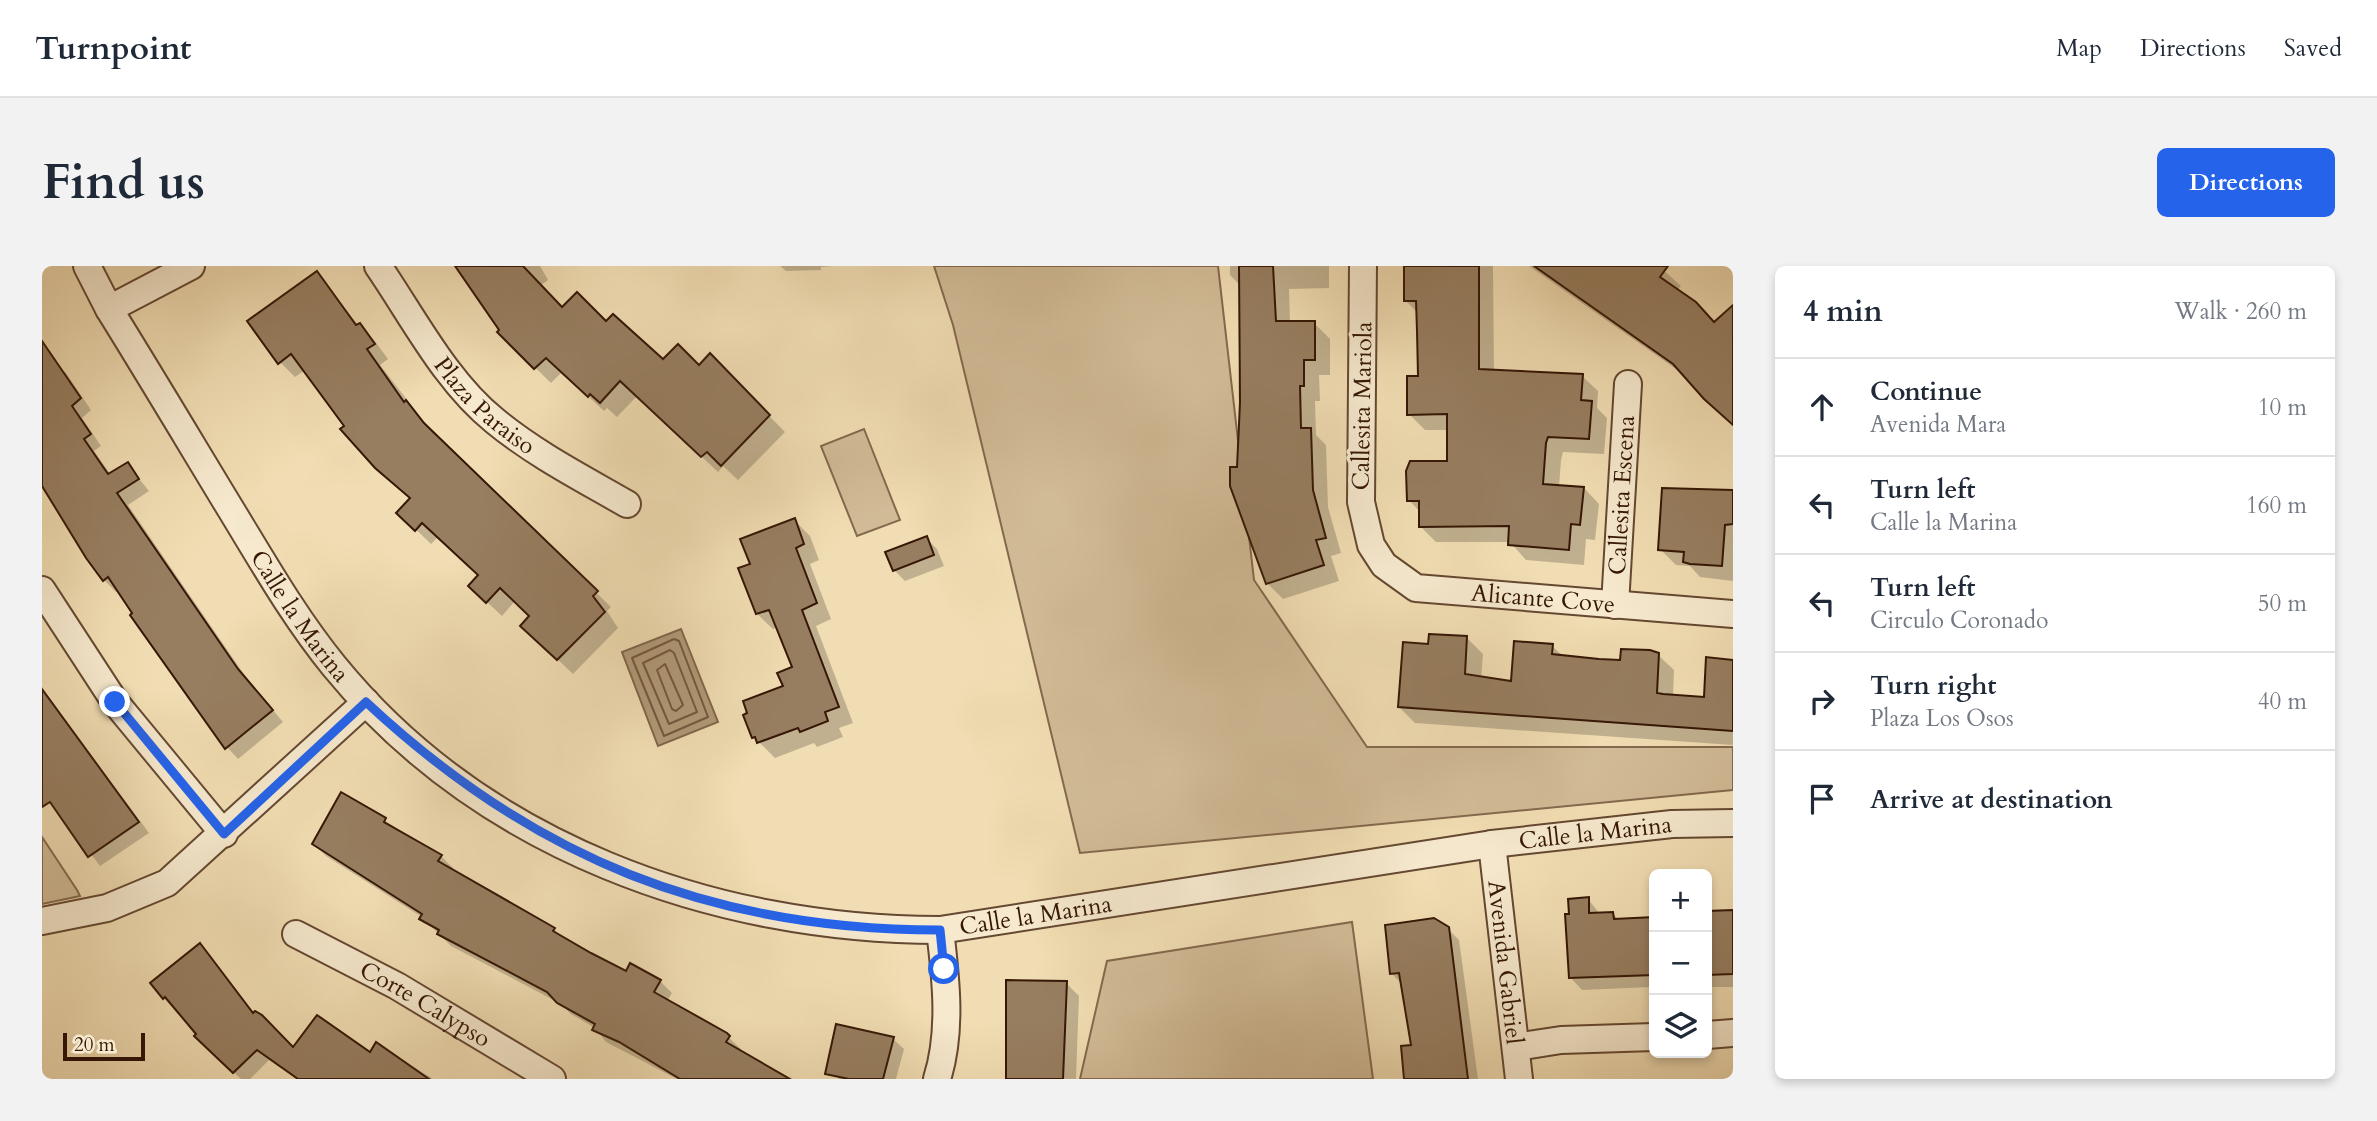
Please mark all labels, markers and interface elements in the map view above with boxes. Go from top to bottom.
text: Turnpoint [35,26,191,71]
text: Map [2056,32,2102,65]
text: Directions [2140,32,2246,65]
text: Saved [2284,32,2342,65]
button: Directions [2157,148,2335,217]
text: Find us [42,149,205,216]
text: 4 min [1803,291,1883,332]
text: Walk · 260 m [2174,296,2307,327]
street label: Callesita Mariola [1345,321,1380,491]
street label: Plaza Paraiso [426,350,542,463]
text: Continue [1870,374,1982,409]
icon: ahead [1803,388,1841,426]
text: 10 m [2258,392,2307,423]
text: Avenida Mara [1870,409,2006,440]
street label: Callesita Escena [1601,414,1643,576]
text: Turn left [1870,472,1975,507]
icon: left [1803,486,1841,524]
text: 160 m [2246,490,2307,521]
text: Calle la Marina [1870,507,2017,538]
street label: Calle la Marina [242,544,357,690]
text: Turn left [1870,570,1975,605]
street label: Alicante Cove [1470,577,1616,621]
icon: left [1803,584,1841,622]
text: 50 m [2258,588,2307,619]
text: Circulo Coronado [1870,605,2049,636]
text: Turn right [1870,668,1997,703]
icon: right [1803,682,1841,720]
route end [99,686,130,717]
text: 40 m [2258,686,2307,717]
text: Plaza Los Osos [1870,703,2014,734]
icon: arrive [1803,780,1841,818]
text: Arrive at destination [1870,782,2113,817]
street label: Calle la Marina [1517,808,1674,858]
map controls [1649,869,1712,1058]
button: + [1649,869,1712,932]
street label: Avenida Gabriel [1479,878,1531,1046]
street label: Calle la Marina [957,887,1115,944]
button: − [1649,932,1712,995]
route start [928,953,959,984]
street label: Corte Calypso [354,954,497,1055]
button: layers [1649,995,1712,1058]
scale bar [63,1030,145,1062]
text: 20 m [74,1032,115,1058]

